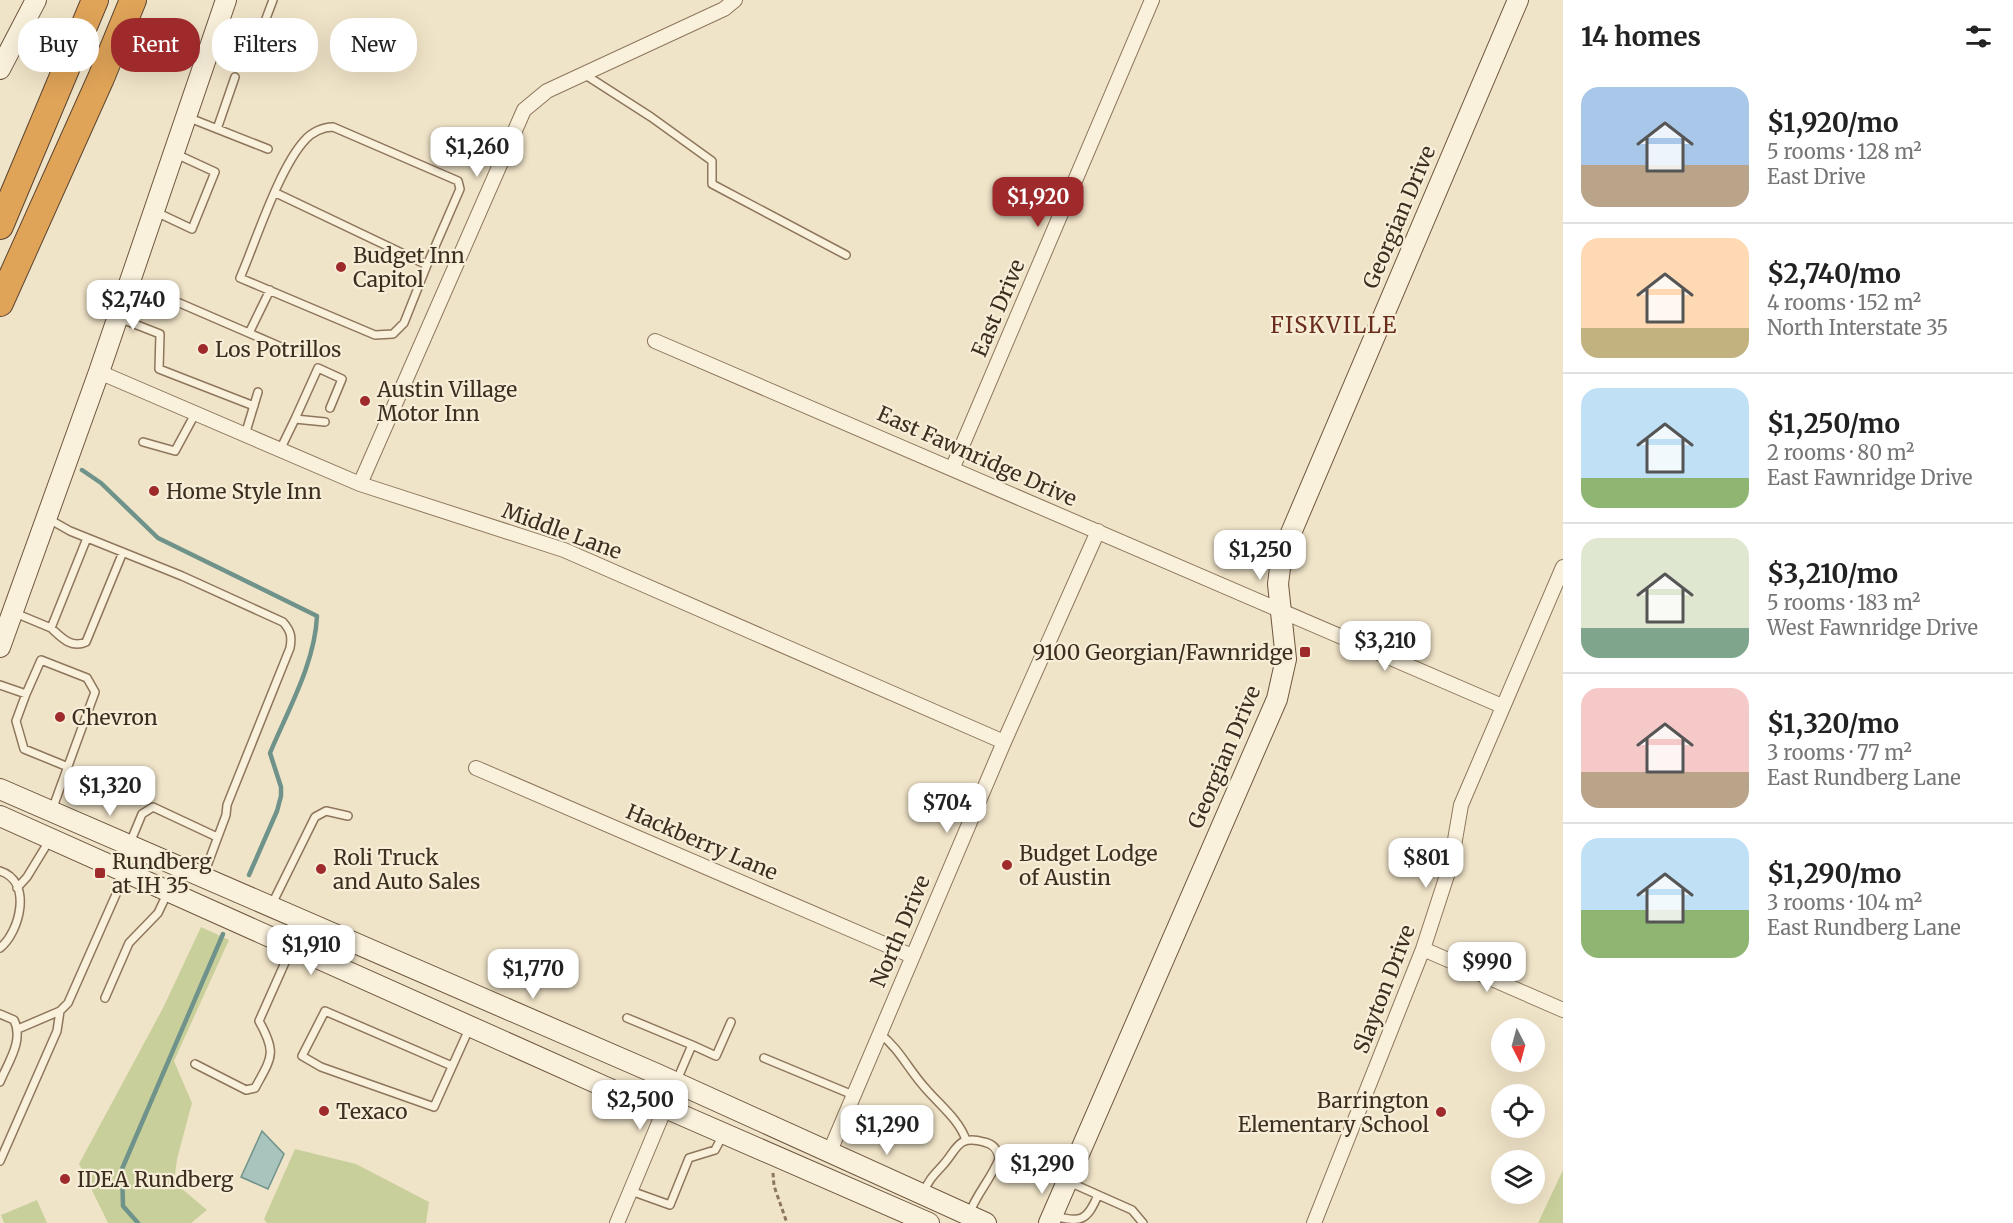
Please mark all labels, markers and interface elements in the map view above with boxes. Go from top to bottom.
chip: Buy [18,18,99,72]
chip: Rent [111,18,200,72]
chip: Filters [212,18,318,72]
chip: New [330,18,417,72]
text: 14 homes [1581,20,1701,53]
icon: filters [1962,20,1995,53]
text: $1,920/mo [1767,106,1898,139]
icon: home [1629,111,1701,183]
pin: $1,260 [428,127,526,178]
text: $1,260 [444,134,510,159]
text: 5 rooms · 128 m² [1767,139,1922,164]
street label: Georgian Drive [1357,141,1441,292]
text: East Drive [1767,164,1865,189]
pin: $1,920 [989,177,1087,228]
text: $1,920 [1007,184,1069,209]
place label: Budget Inn Capitol [353,242,465,293]
street label: East Drive [965,255,1031,361]
text: $2,740/mo [1767,257,1901,290]
marker: Budget Inn Capitol [334,260,348,274]
icon: home [1629,262,1701,334]
pin: $2,740 [84,280,182,331]
text: $2,740 [101,287,165,312]
text: 4 rooms · 152 m² [1767,290,1921,315]
district label: FISKVILLE [1270,311,1398,339]
text: North Interstate 35 [1767,315,1948,340]
place label: Los Potrillos [215,336,341,363]
marker: Los Potrillos [196,342,210,356]
place label: Austin Village Motor Inn [376,376,517,427]
marker: Austin Village Motor Inn [358,394,372,408]
street label: East Fawnridge Drive [873,400,1081,512]
text: $1,250/mo [1767,407,1900,440]
icon: home [1629,412,1701,484]
text: 2 rooms · 80 m² [1767,440,1914,465]
text: East Fawnridge Drive [1767,465,1972,490]
place label: Home Style Inn [166,478,322,505]
marker: Home Style Inn [147,484,161,498]
street label: Middle Lane [499,497,626,565]
pin: $1,250 [1211,530,1309,581]
text: $1,250 [1228,537,1292,562]
text: $3,210/mo [1767,557,1898,590]
icon: home [1629,562,1701,634]
text: 5 rooms · 183 m² [1767,590,1920,615]
text: West Fawnridge Drive [1767,615,1978,640]
pin: $3,210 [1336,621,1434,672]
text: $3,210 [1354,628,1416,653]
place label: 9100 Georgian/Fawnridge [1032,639,1293,666]
marker: 9100 Georgian/Fawnridge [1298,645,1312,659]
street label: Georgian Drive [1182,681,1266,832]
place label: Chevron [72,704,158,731]
text: $1,320/mo [1767,707,1899,740]
marker: Chevron [53,710,67,724]
icon: home [1629,712,1701,784]
text: 3 rooms · 77 m² [1767,740,1912,765]
text: East Rundberg Lane [1767,765,1961,790]
pin: $1,320 [61,766,159,817]
text: $1,320 [78,773,142,798]
pin: $704 [911,783,983,834]
text: $704 [922,790,972,815]
street label: Hackberry Lane [622,798,782,886]
pin: $801 [1390,838,1462,889]
place label: Budget Lodge of Austin [1019,840,1158,891]
place label: Roli Truck and Auto Sales [333,844,480,895]
text: $801 [1402,845,1450,870]
place label: Rundberg at IH 35 [112,848,212,899]
text: $1,290/mo [1767,857,1901,890]
marker: Budget Lodge of Austin [1000,858,1014,872]
marker: Roli Truck and Auto Sales [314,862,328,876]
icon: home [1629,862,1701,934]
marker: Rundberg at IH 35 [93,866,107,880]
street label: North Drive [864,871,936,991]
text: 3 rooms · 104 m² [1767,890,1922,915]
text: East Rundberg Lane [1767,915,1961,940]
street label: Slayton Drive [1347,921,1421,1057]
pin: $1,910 [262,925,360,976]
text: $1,910 [281,932,341,957]
pin: $990 [1451,942,1523,993]
pin: $1,770 [484,949,582,1000]
text: $990 [1462,949,1512,974]
text: $1,770 [502,956,564,981]
north arrow [1491,1018,1545,1072]
map controls [1491,1018,1545,1204]
pin: $2,500 [591,1080,689,1131]
button: locate [1491,1084,1545,1138]
text: $2,500 [606,1087,674,1112]
place label: Barrington Elementary School [1238,1087,1430,1138]
place label: Texaco [336,1098,407,1125]
marker: Texaco [317,1104,331,1118]
pin: $1,290 [838,1105,936,1156]
marker: Barrington Elementary School [1434,1105,1448,1119]
text: $1,290 [854,1112,920,1137]
pin: $1,290 [993,1144,1091,1195]
button: layers [1491,1150,1545,1204]
text: $1,290 [1009,1151,1075,1176]
place label: IDEA Rundberg [77,1166,234,1193]
marker: IDEA Rundberg [58,1172,72,1186]

